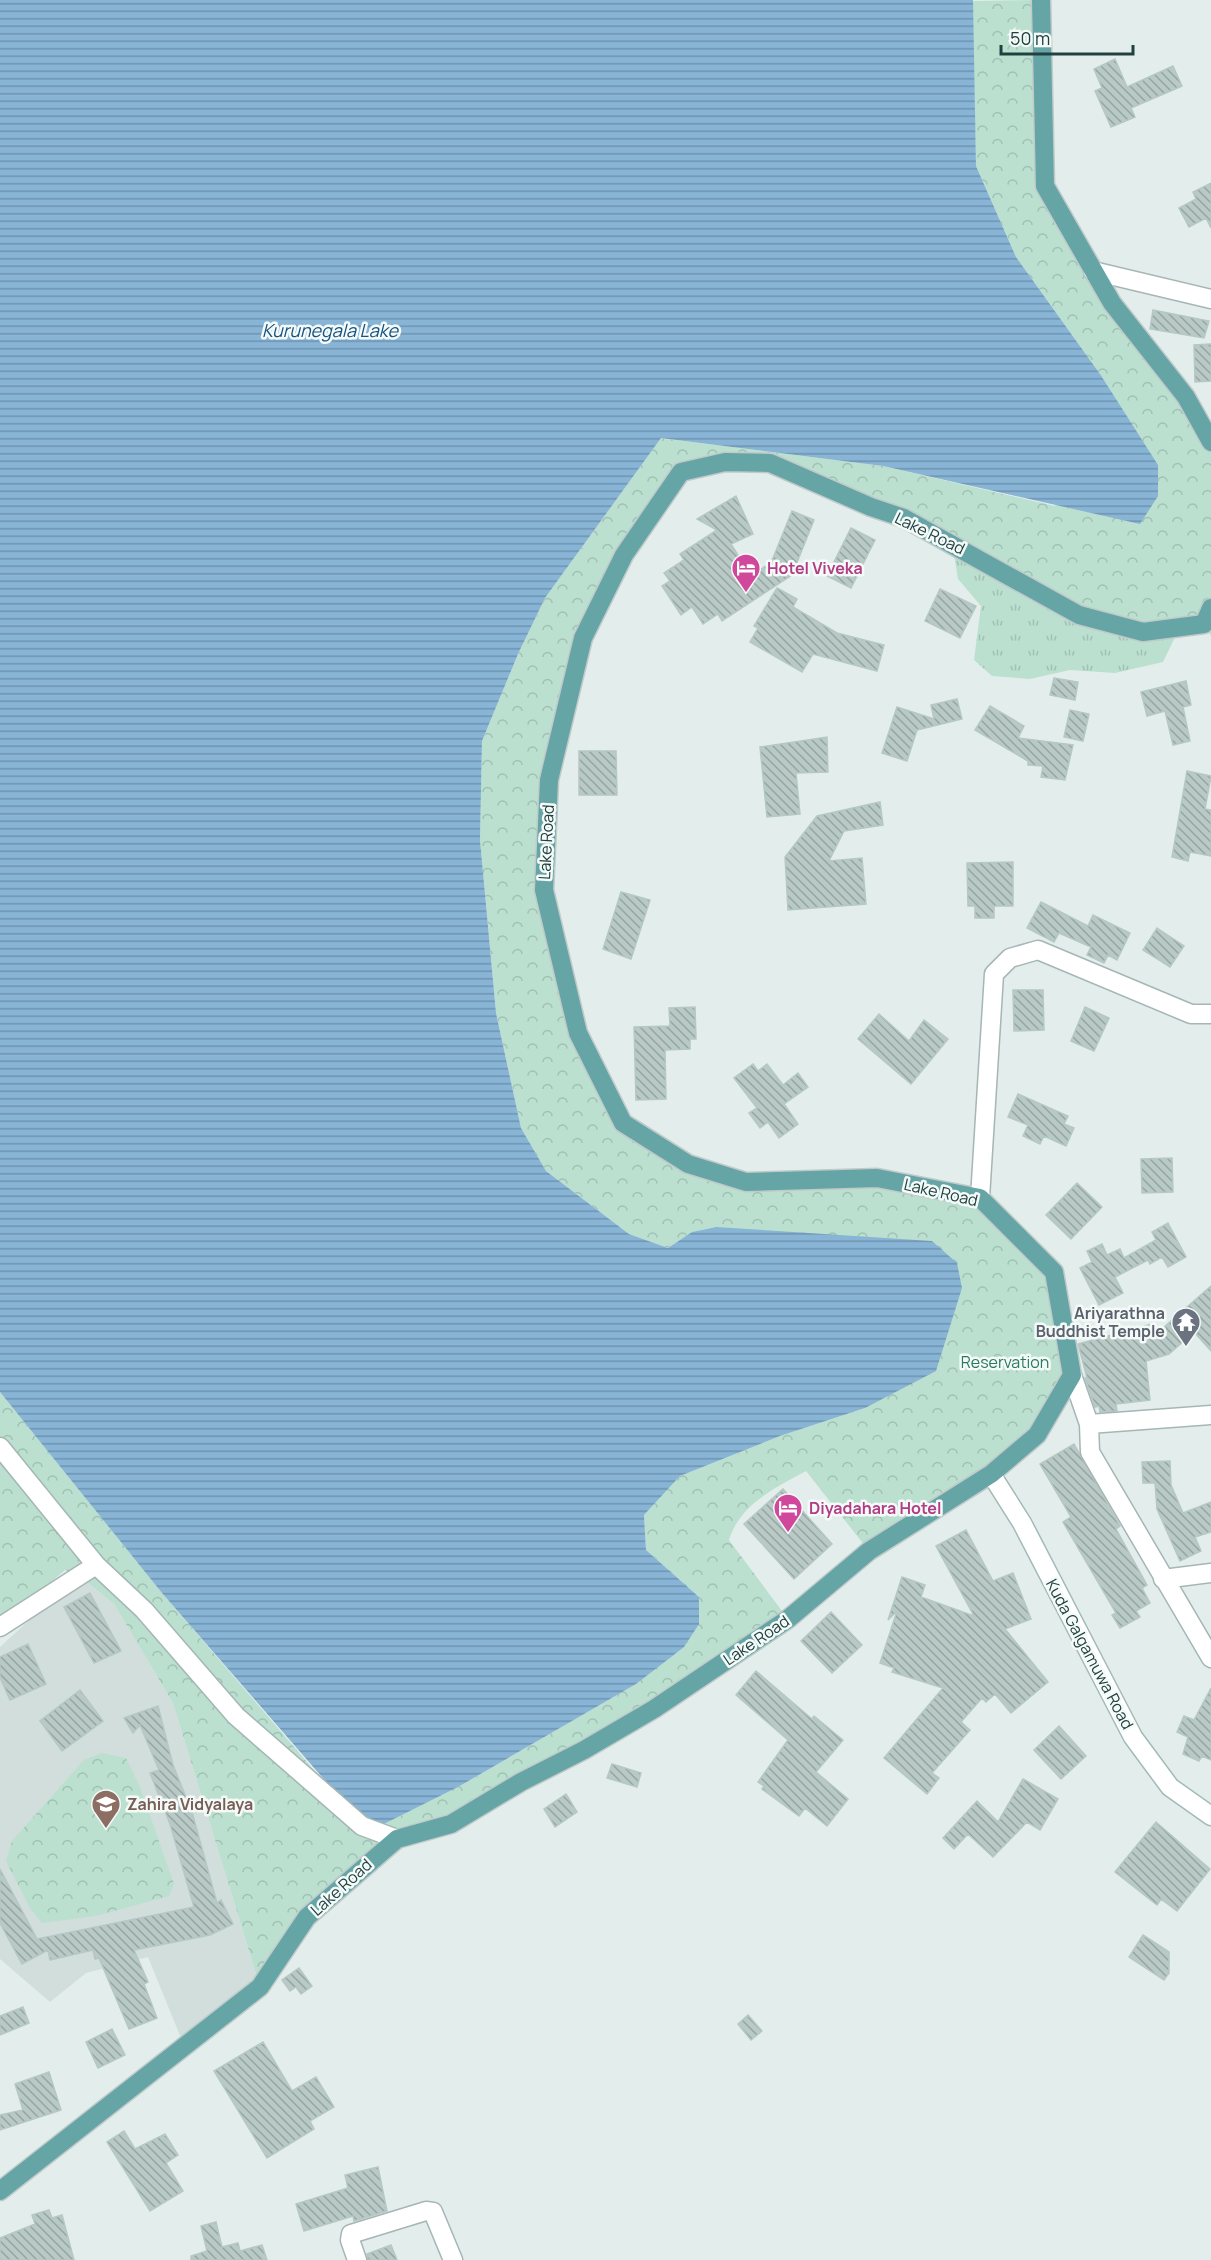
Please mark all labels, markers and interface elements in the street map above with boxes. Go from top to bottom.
scale bar [1001,18,1133,56]
text: 50 m [1010,26,1050,50]
water label: Kurunegala Lake [262,318,399,342]
street label: Lake Road [891,507,969,559]
hotel icon: Hotel Viveka [730,552,762,594]
place label: Hotel Viveka [767,557,863,579]
street label: Lake Road [533,804,559,880]
street label: Lake Road [902,1173,980,1211]
place label: Ariyarathna Buddhist Temple [1036,1302,1165,1342]
temple icon: Ariyarathna Buddhist Temple [1170,1306,1202,1348]
park label: Reservation [961,1351,1049,1373]
hotel icon: Diyadahara Hotel [772,1492,804,1534]
place label: Diyadahara Hotel [809,1497,942,1519]
street label: Kuda Galgamuwa Road [1041,1575,1139,1733]
street label: Lake Road [719,1610,793,1670]
school or university icon: Zahira Vidyalaya [90,1788,122,1830]
place label: Zahira Vidyalaya [127,1793,253,1815]
street label: Lake Road [306,1854,376,1920]

